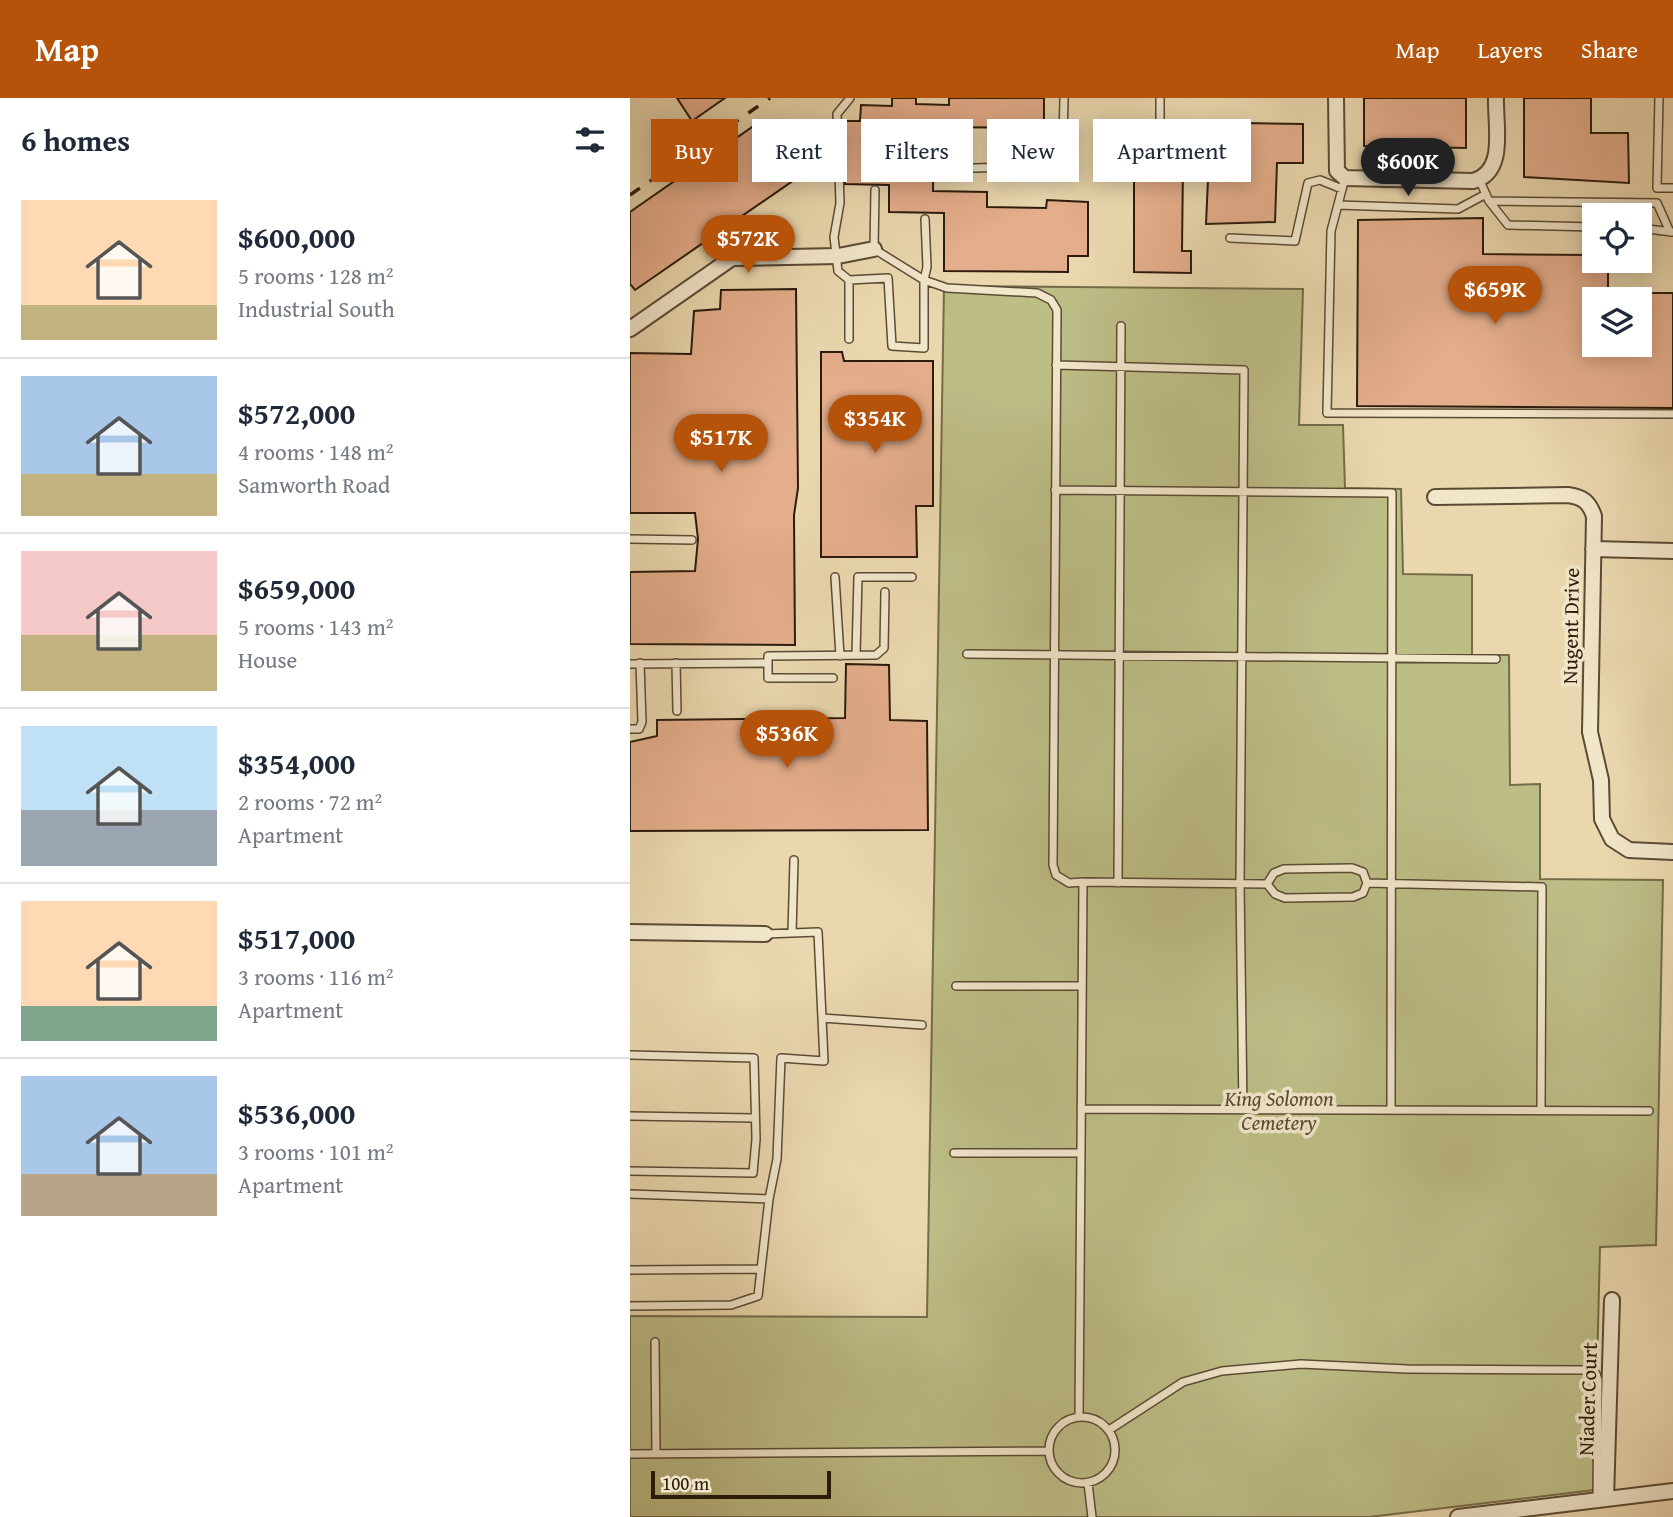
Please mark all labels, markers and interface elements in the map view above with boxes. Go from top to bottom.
text: Map [35,25,99,73]
text: Map [1396,32,1439,67]
text: Layers [1477,32,1543,67]
text: Share [1581,32,1638,67]
text: 6 homes [21,118,130,162]
chip: Buy [651,119,738,182]
chip: Rent [752,119,847,182]
chip: Filters [861,119,973,182]
chip: New [987,119,1079,182]
chip: Apartment [1093,119,1251,182]
icon: filters [571,121,609,159]
pin: $600K [1359,139,1457,198]
text: $600K [1377,144,1439,177]
map controls [1582,203,1652,357]
button: locate [1582,203,1652,273]
text: $600,000 [238,215,355,259]
pin: $572K [699,216,797,275]
text: $572K [717,221,779,254]
icon: home [77,228,161,312]
text: 5 rooms · 128 m² [238,259,393,292]
pin: $659K [1446,266,1544,326]
text: $659K [1464,272,1526,305]
button: layers [1582,287,1652,357]
text: Industrial South [238,292,395,325]
text: $572,000 [238,391,355,435]
pin: $354K [826,396,924,455]
text: $354K [844,401,906,434]
icon: home [77,404,161,488]
pin: $517K [672,414,770,474]
text: $517K [690,420,752,453]
text: 4 rooms · 148 m² [238,435,393,468]
text: Samworth Road [238,468,390,501]
text: $659,000 [238,566,355,610]
street label: Nugent Drive [1554,567,1587,684]
icon: home [77,579,161,663]
text: 5 rooms · 143 m² [238,610,393,643]
text: House [238,643,297,676]
pin: $536K [738,710,836,770]
text: $536K [756,716,818,749]
text: $354,000 [238,741,355,785]
icon: home [77,754,161,838]
text: 2 rooms · 72 m² [238,785,382,818]
text: Apartment [238,818,343,851]
text: $517,000 [238,916,355,960]
icon: home [77,929,161,1013]
text: 3 rooms · 116 m² [238,960,393,993]
text: Apartment [238,993,343,1026]
park label: King Solomon Cemetery [1223,1083,1334,1138]
text: $536,000 [238,1091,355,1135]
icon: home [77,1104,161,1188]
text: 3 rooms · 101 m² [238,1135,393,1168]
text: Apartment [238,1168,343,1201]
street label: Niader Court [1570,1341,1605,1456]
scale bar [651,1468,831,1500]
text: 100 m [662,1469,709,1497]

